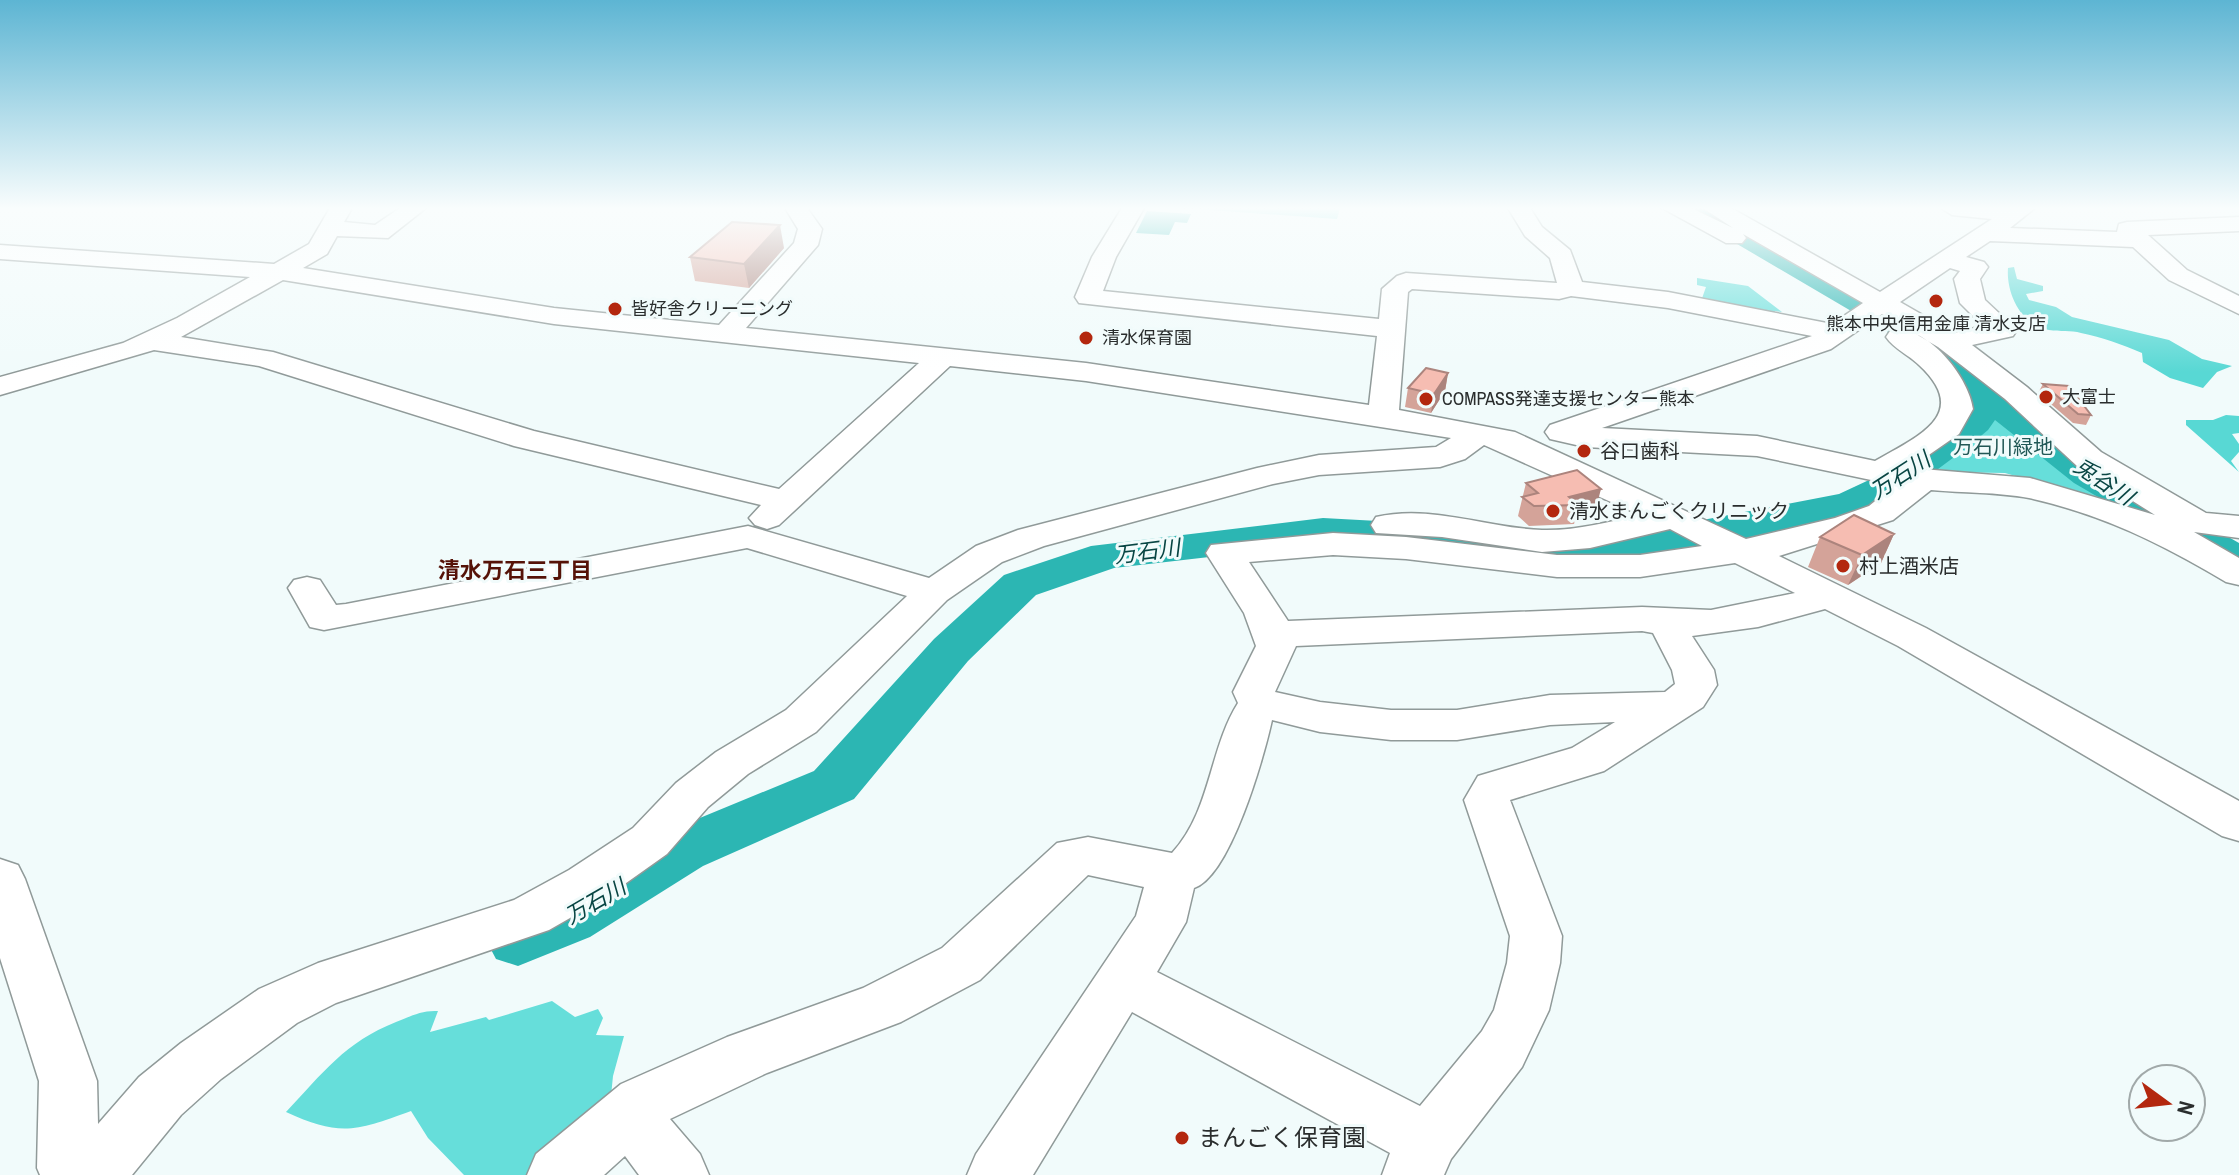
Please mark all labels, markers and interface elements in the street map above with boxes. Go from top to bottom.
marker: 熊本中央信用金庫 清水支店 [1927,292,1945,310]
place label: 皆好舎クリーニング [631,296,793,321]
marker: 皆好舎クリーニング [606,300,624,318]
place label: 熊本中央信用金庫 清水支店 [1826,311,2046,336]
place label: 清水保育園 [1102,325,1192,350]
marker: 清水保育園 [1077,329,1095,347]
place label: 大富士 [2062,384,2116,409]
place label: COMPASS発達支援センター熊本 [1442,386,1695,411]
marker: 大富士 [2037,388,2055,406]
marker: COMPASS発達支援センター熊本 [1417,390,1435,408]
park label: 万石川緑地 [1953,433,2053,460]
place label: 谷口歯科 [1600,437,1680,464]
marker: 谷口歯科 [1575,442,1593,460]
water label: 万石川 [1864,443,1938,506]
water label: 兎谷川 [2068,450,2142,513]
place label: 清水まんごくクリニック [1569,497,1789,524]
marker: 清水まんごくクリニック [1544,502,1562,520]
water label: 万石川 [1112,532,1184,570]
place label: 村上酒米店 [1859,552,1959,579]
district label: 清水万石三丁目 [438,555,592,585]
marker: 村上酒米店 [1834,557,1852,575]
water label: 万石川 [559,871,633,930]
north arrow [2127,1063,2207,1143]
text: N [2170,1098,2202,1118]
place label: まんごく保育園 [1198,1121,1366,1153]
marker: まんごく保育園 [1173,1129,1191,1147]

